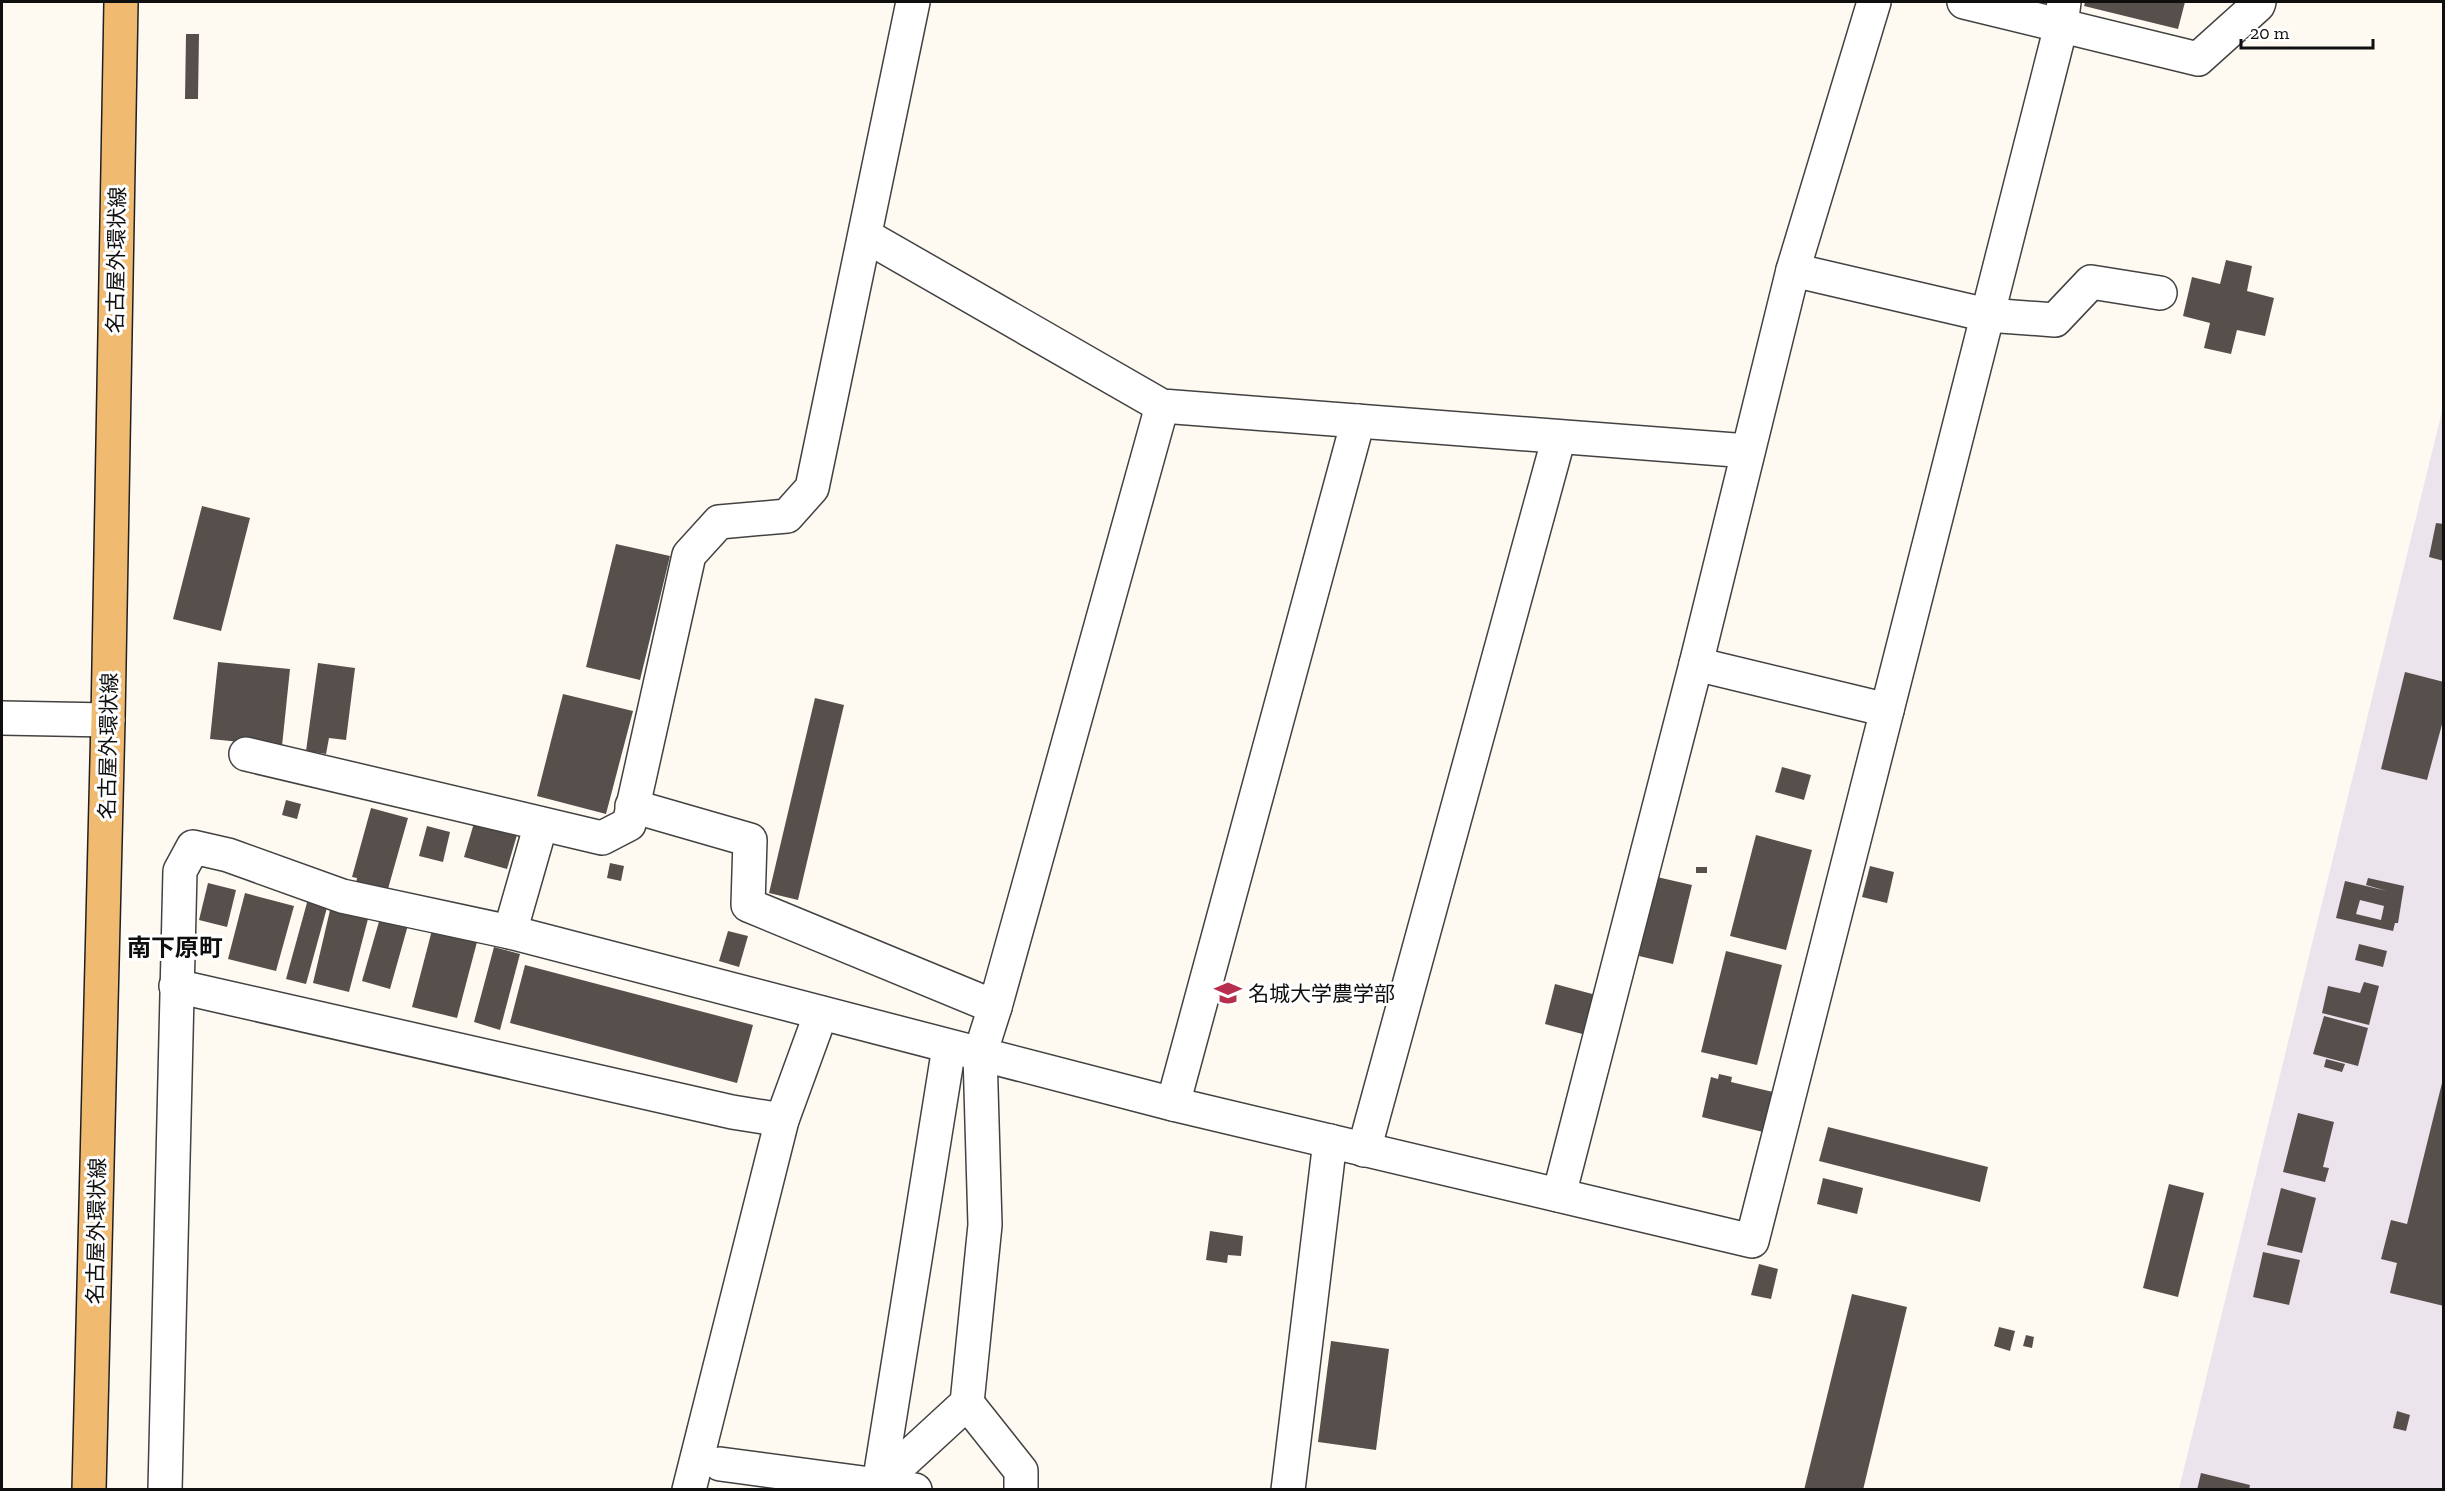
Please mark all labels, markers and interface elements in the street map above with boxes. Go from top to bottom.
scale bar [2241,12,2373,50]
text: 20 m [2250,22,2290,44]
street label: 名古屋外環状線 [102,186,130,334]
street label: 名古屋外環状線 [94,672,122,820]
district label: 南下原町 [127,933,223,962]
school or university icon: 名城大学農学部 [1213,978,1243,1008]
place label: 名城大学農学部 [1248,981,1395,1006]
street label: 名古屋外環状線 [82,1157,110,1305]

